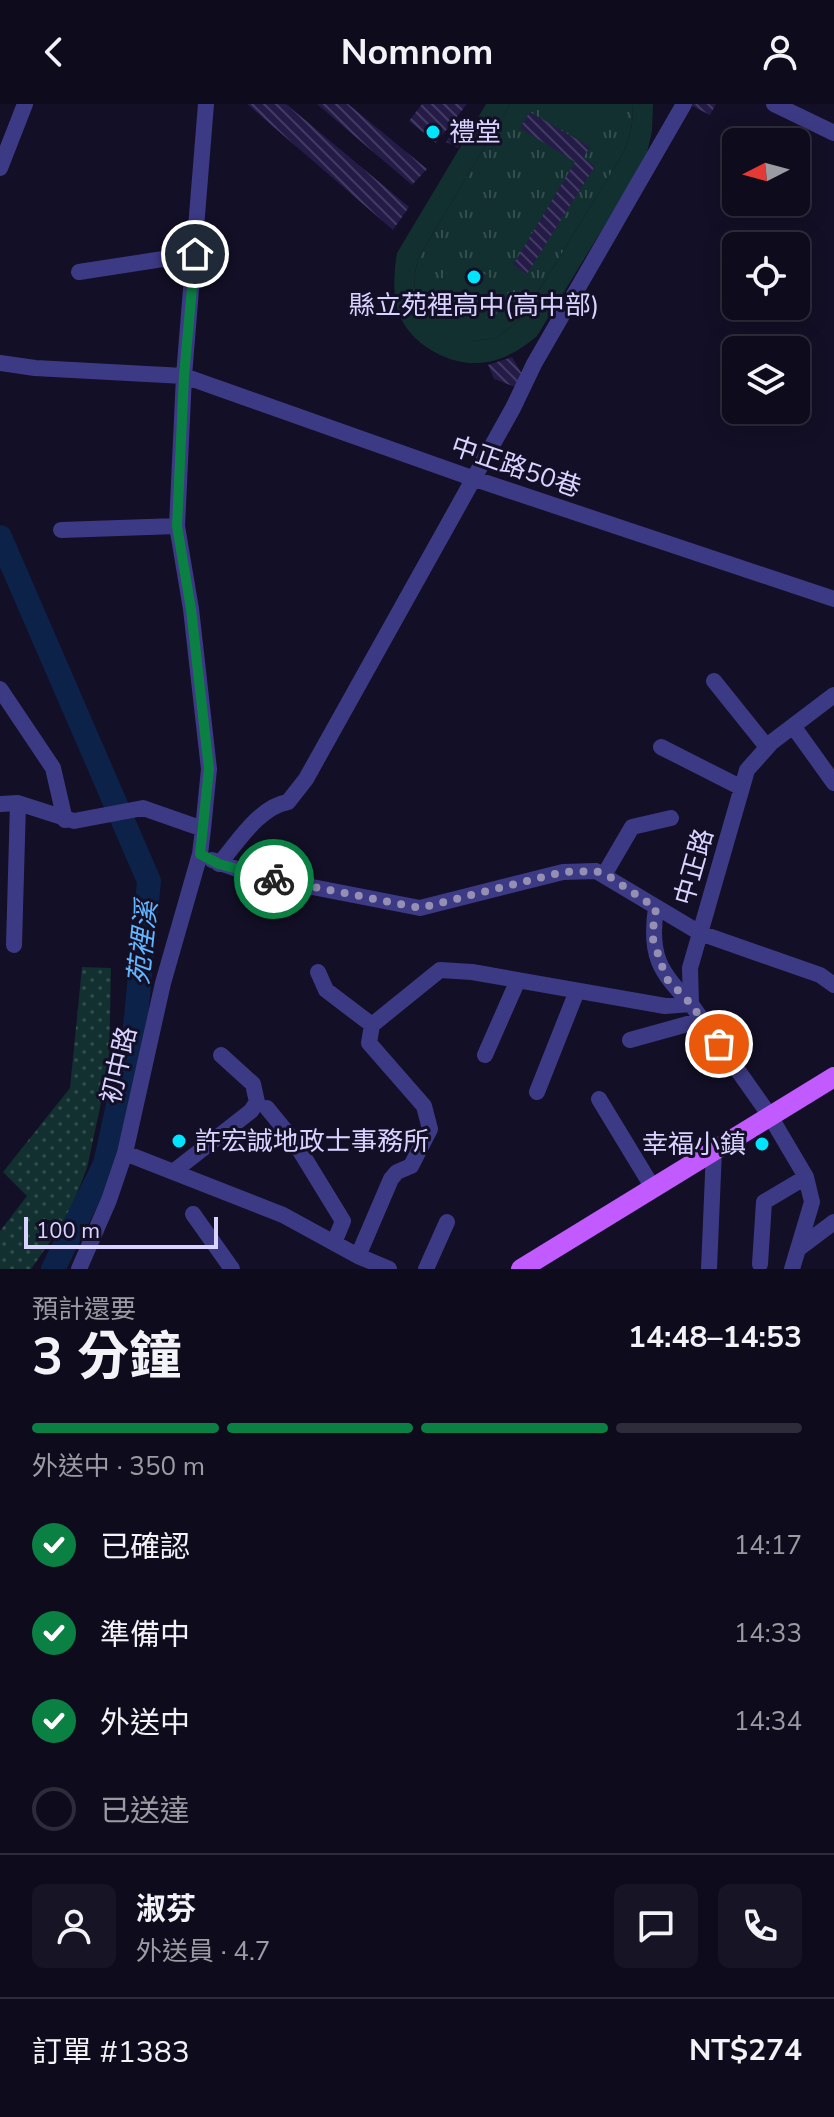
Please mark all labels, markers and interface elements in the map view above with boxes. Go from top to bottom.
text: Nomnom [341,28,493,77]
icon: back [32,30,76,74]
icon: person [758,30,802,74]
place label: 禮堂 [449,115,501,150]
marker: 禮堂 [424,123,442,141]
north arrow [722,128,810,216]
map controls [722,128,810,424]
pin [161,220,229,288]
icon: home [173,232,217,276]
button: locate [722,232,810,320]
marker: 縣立苑裡高中(高中部) [465,268,483,286]
place label: 縣立苑裡高中(高中部) [349,288,599,323]
button: layers [722,336,810,424]
street label: 中正路50巷 [446,428,586,506]
street label: 中正路 [666,825,722,909]
courier [234,839,314,919]
icon: bike [252,857,296,901]
water label: 苑裡溪 [120,895,167,987]
pin [685,1010,753,1078]
icon: bag [697,1022,741,1066]
street label: 初中路 [93,1023,145,1107]
place label: 許宏誠地政士事務所 [195,1124,429,1159]
place label: 幸福小鎮 [642,1127,746,1162]
marker: 許宏誠地政士事務所 [170,1132,188,1150]
marker: 幸福小鎮 [753,1135,771,1153]
scale bar [24,1213,218,1249]
text: 100 m [36,1216,100,1246]
text: 預計還要 [32,1292,136,1327]
text: 14:48–14:53 [628,1317,802,1358]
text: 3 分鐘 [32,1321,181,1392]
text: 外送中 · 350 m [32,1449,205,1484]
icon: check [32,1523,76,1567]
text: 已確認 [100,1527,190,1568]
text: 14:17 [734,1528,802,1563]
icon: check [32,1611,76,1655]
text: 準備中 [100,1615,190,1656]
text: 14:33 [734,1616,802,1651]
icon: check [32,1699,76,1743]
text: 外送中 [100,1703,190,1744]
text: 14:34 [734,1704,802,1739]
text: 已送達 [100,1791,190,1832]
button: person [32,1884,116,1968]
button: chat [614,1884,698,1968]
button: phone [718,1884,802,1968]
text: 淑芬 [136,1889,196,1930]
text: 外送員 · 4.7 [136,1934,270,1969]
text: NT$274 [689,2030,802,2071]
text: 訂單 #1383 [32,2032,190,2073]

